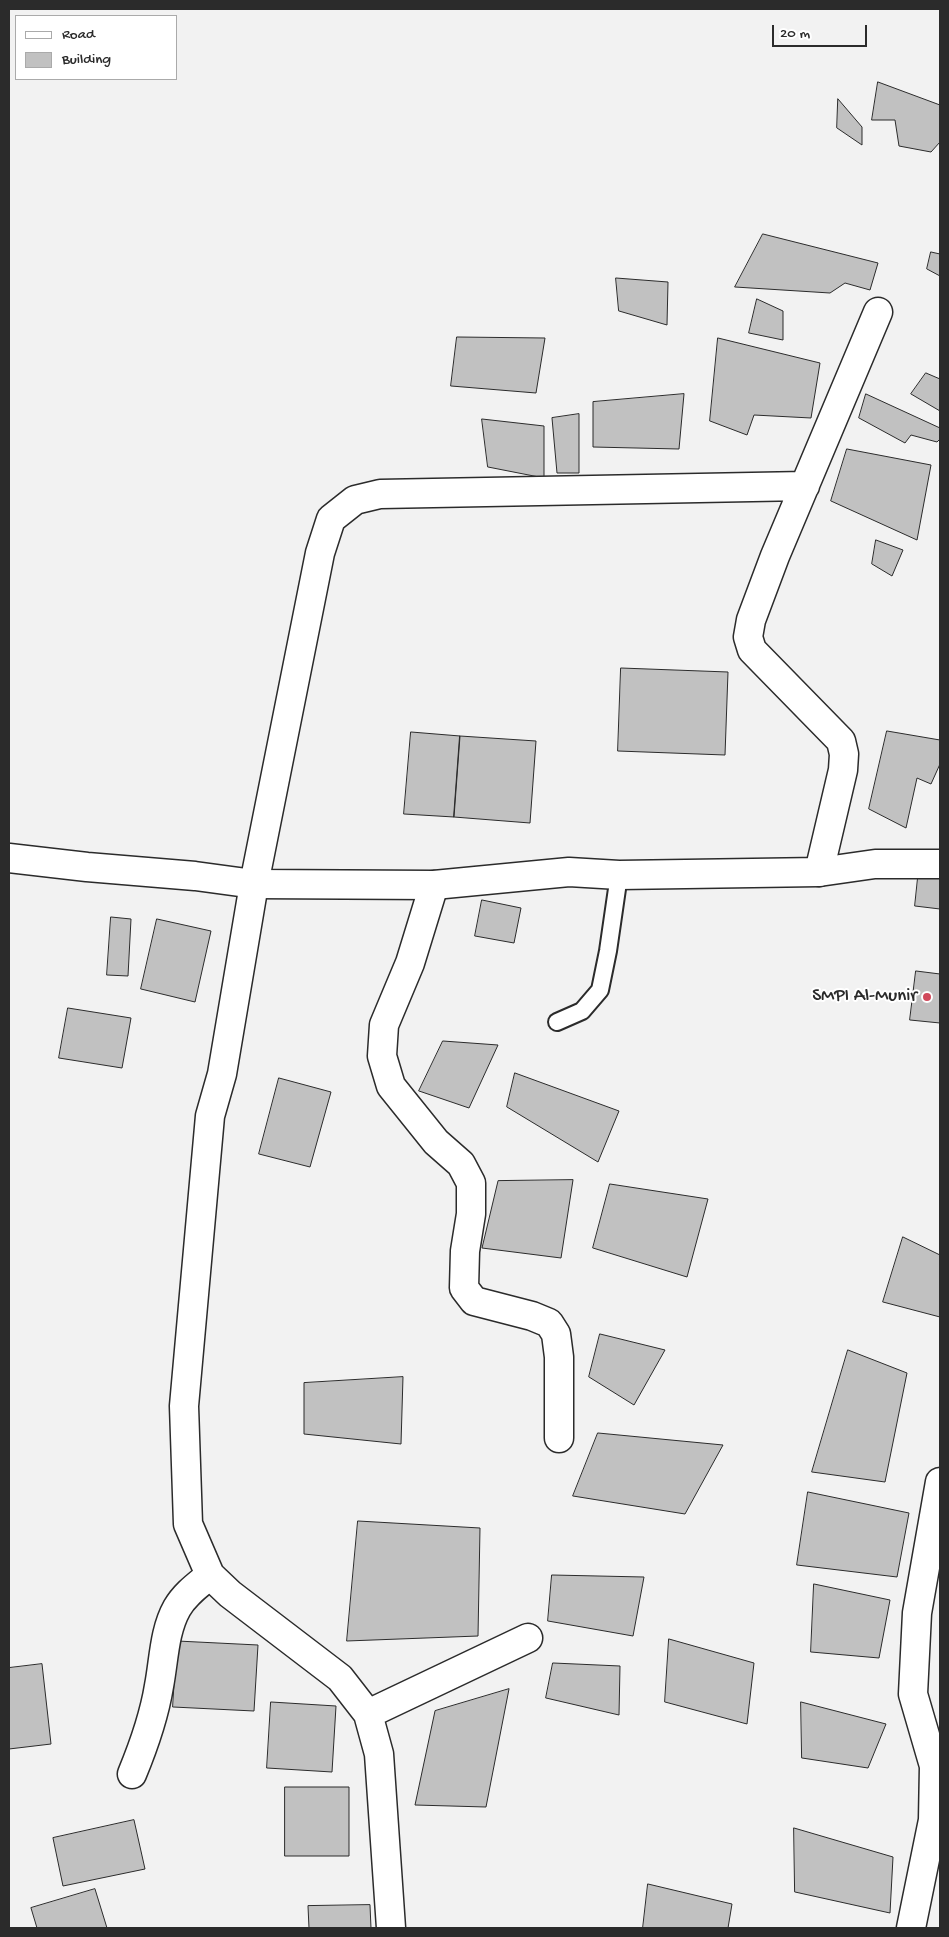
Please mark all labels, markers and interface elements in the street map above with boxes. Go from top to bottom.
legend [15,15,178,80]
scale bar [774,15,869,47]
text: 20 m [780,25,810,43]
text: Road [62,26,95,44]
text: Building [62,51,111,69]
place label: SMPI Al-Munir [812,986,917,1008]
marker: SMPI Al-Munir [921,991,933,1003]

